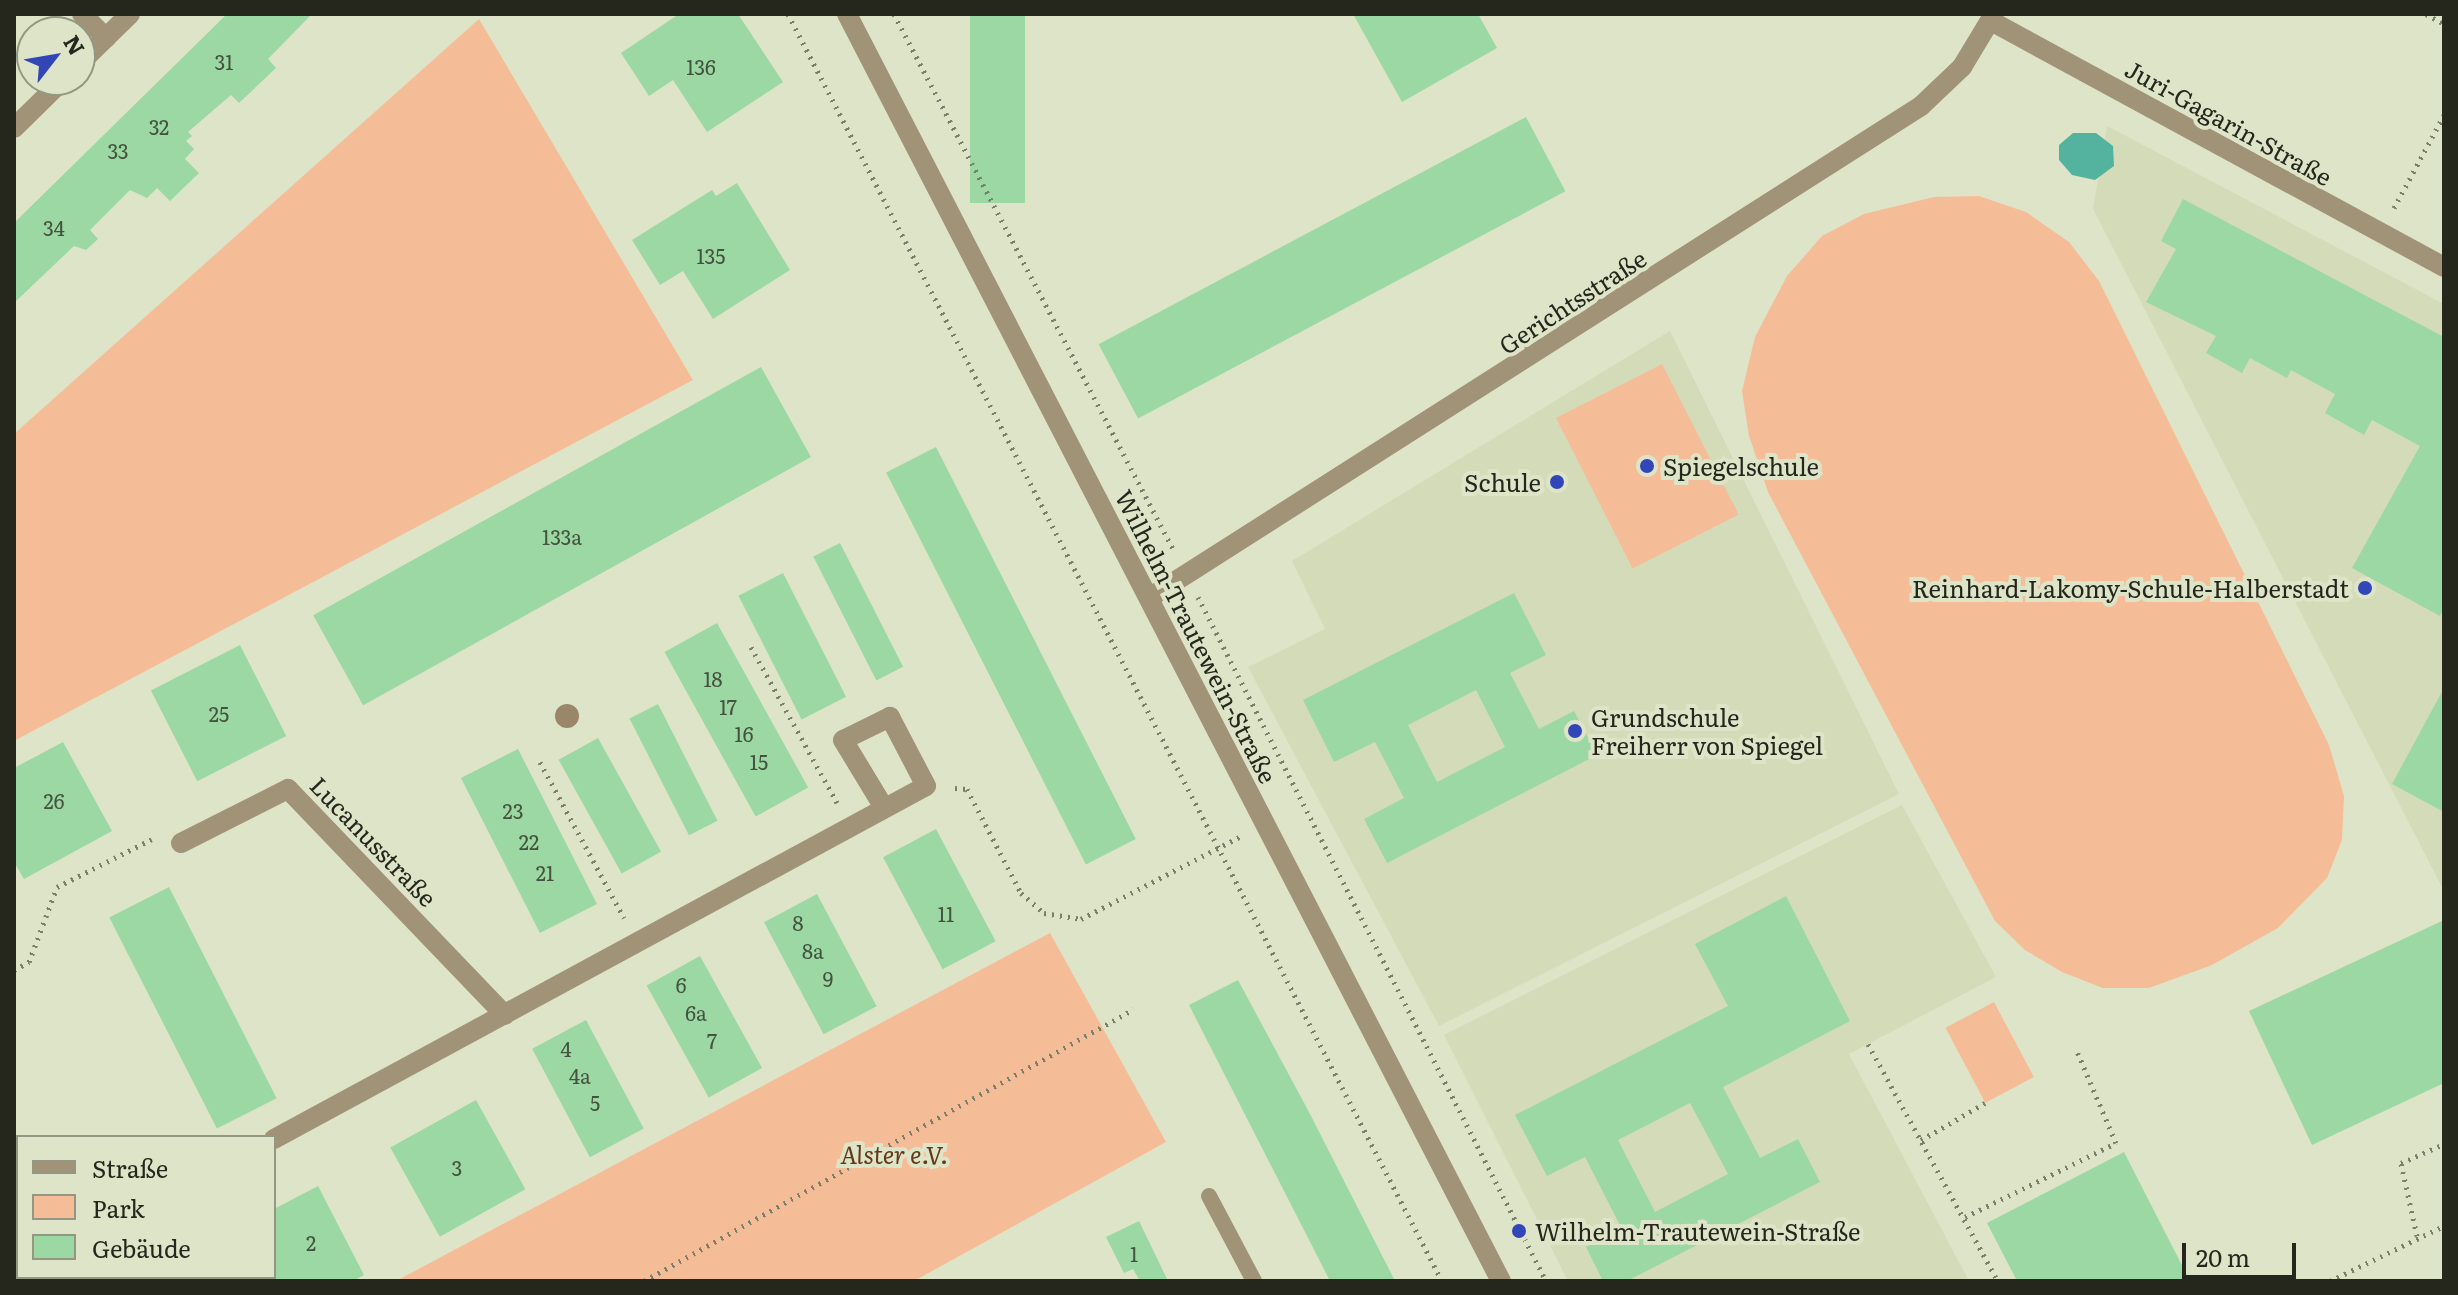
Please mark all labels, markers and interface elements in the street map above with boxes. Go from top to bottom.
north arrow [16,16,96,96]
text: N [56,28,94,61]
house number: 31 [215,49,233,73]
street label: Juri-Gagarin-Straße [2121,53,2337,191]
house number: 136 [686,54,716,78]
house number: 32 [149,114,169,138]
house number: 33 [107,138,129,162]
house number: 34 [43,215,65,239]
house number: 135 [696,243,726,267]
street label: Gerichtsstraße [1493,243,1651,359]
place label: Spiegelschule [1663,452,1819,480]
marker: Spiegelschule [1638,457,1656,475]
place label: Schule [1464,468,1541,496]
marker: Schule [1548,473,1566,491]
street label: Wilhelm-Trautewein-Straße [1110,484,1284,788]
house number: 133a [542,524,582,548]
place label: Reinhard-Lakomy-Schule-Halberstadt [1912,574,2349,602]
marker: Reinhard-Lakomy-Schule-Halberstadt [2356,579,2374,597]
house number: 18 [703,666,723,690]
house number: 17 [719,694,737,718]
house number: 25 [209,701,229,725]
place label: Grundschule Freiherr von Spiegel [1591,703,1823,759]
house number: 16 [735,721,753,745]
marker: Grundschule Freiherr von Spiegel [1566,722,1584,740]
house number: 15 [750,749,768,773]
street label: Lucanusstraße [305,770,443,912]
house number: 26 [44,788,64,812]
house number: 23 [503,798,523,822]
house number: 22 [519,829,539,853]
house number: 21 [536,860,554,884]
house number: 11 [938,901,954,925]
house number: 8 [792,910,804,934]
house number: 8a [802,938,824,962]
house number: 9 [823,966,833,990]
house number: 6 [676,972,686,996]
house number: 6a [685,1000,707,1024]
house number: 7 [707,1028,717,1052]
house number: 4 [560,1036,572,1060]
house number: 4a [569,1063,591,1087]
house number: 5 [590,1090,600,1114]
legend [16,1135,276,1279]
park label: Alster e.V. [840,1140,948,1168]
text: Straße [92,1150,168,1185]
house number: 3 [452,1155,462,1179]
text: Park [92,1190,145,1225]
place label: Wilhelm-Trautewein-Straße [1535,1217,1860,1245]
marker: Wilhelm-Trautewein-Straße [1510,1222,1528,1240]
scale bar [2186,1227,2300,1277]
text: Gebäude [92,1230,191,1265]
house number: 2 [306,1230,316,1254]
text: 20 m [2196,1239,2250,1274]
house number: 1 [1130,1241,1138,1265]

